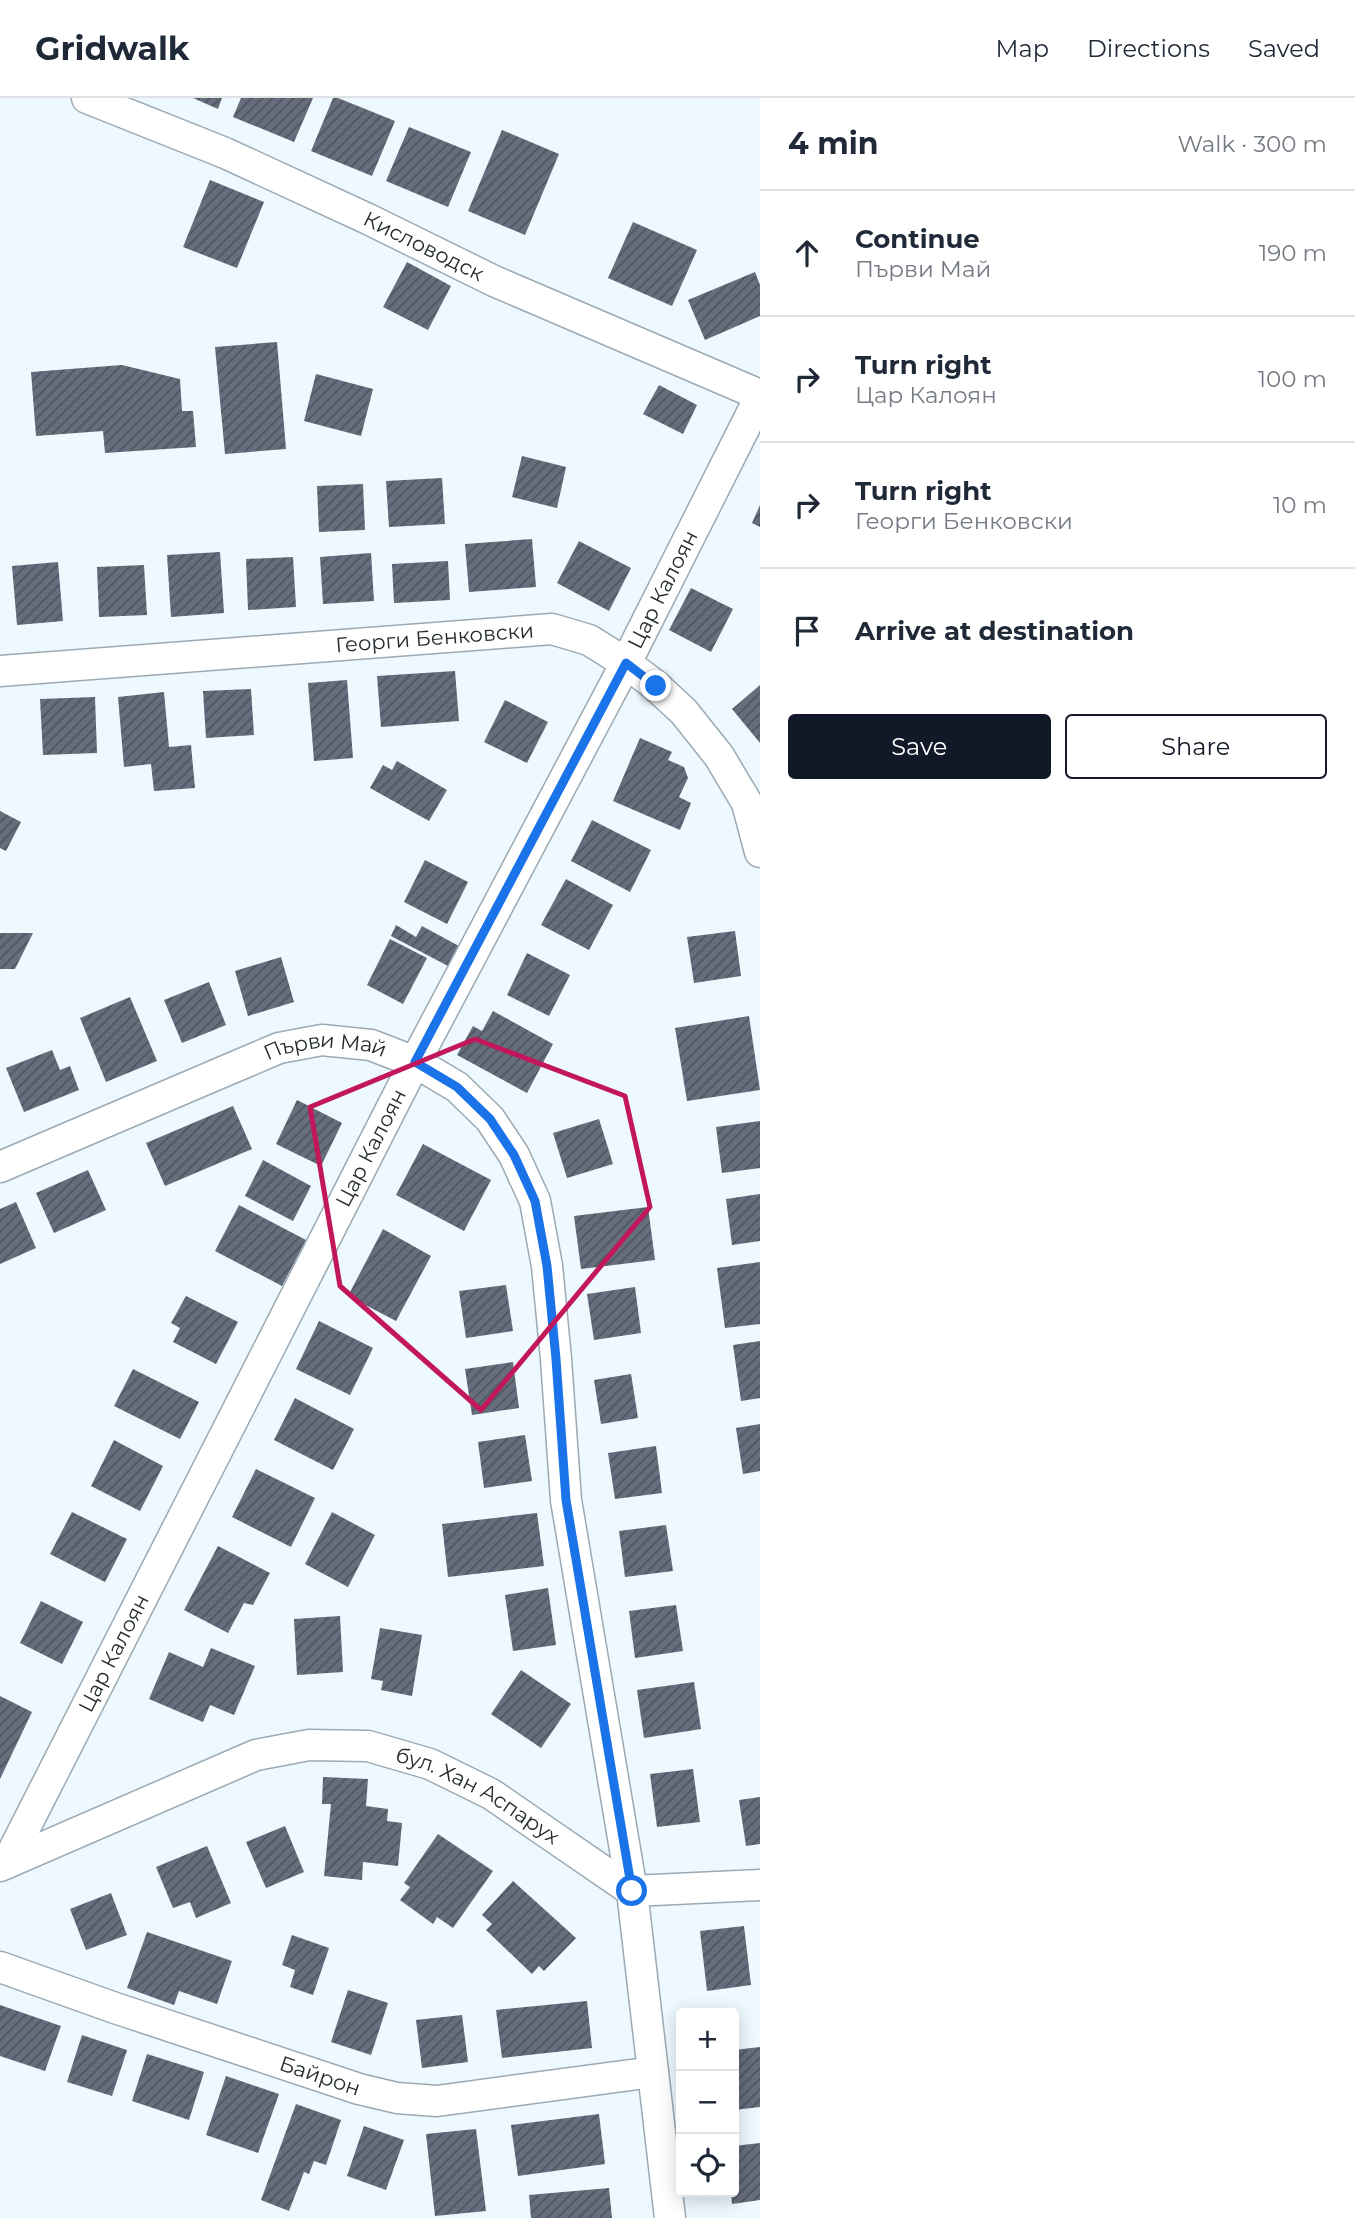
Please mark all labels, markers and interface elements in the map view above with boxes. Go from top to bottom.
text: Gridwalk [35,28,189,68]
text: Map [996,34,1049,63]
text: Directions [1087,34,1210,63]
text: Saved [1248,34,1320,63]
text: 4 min [788,125,878,162]
text: Walk · 300 m [1177,130,1327,158]
street label: Кисловодск [360,206,488,286]
text: Continue [855,223,980,255]
icon: ahead [788,234,826,272]
text: 190 m [1259,239,1327,267]
text: Първи Май [855,255,991,283]
text: Turn right [855,349,991,381]
icon: right [788,360,826,398]
text: 100 m [1258,365,1327,393]
text: Цар Калоян [855,381,997,409]
text: Turn right [855,475,991,507]
icon: right [788,486,826,524]
text: 10 m [1273,491,1327,519]
text: Георги Бенковски [855,507,1073,535]
street label: Цар Калоян [622,526,703,653]
icon: arrive [788,612,826,650]
text: Arrive at destination [855,615,1134,647]
street label: Георги Бенковски [334,617,535,657]
route end [640,670,671,701]
button: Save [788,714,1051,779]
button: Share [1065,714,1327,779]
street label: Първи Май [260,1027,391,1065]
street label: Цар Калоян [330,1084,411,1211]
street label: Цар Калоян [73,1590,154,1716]
street label: бул. Хан Аспарух [393,1742,564,1849]
route start [616,1875,647,1906]
map controls [676,2008,739,2197]
button: + [676,2008,739,2071]
street label: Байрон [276,2050,364,2101]
button: − [676,2071,739,2134]
button: locate [676,2134,739,2197]

